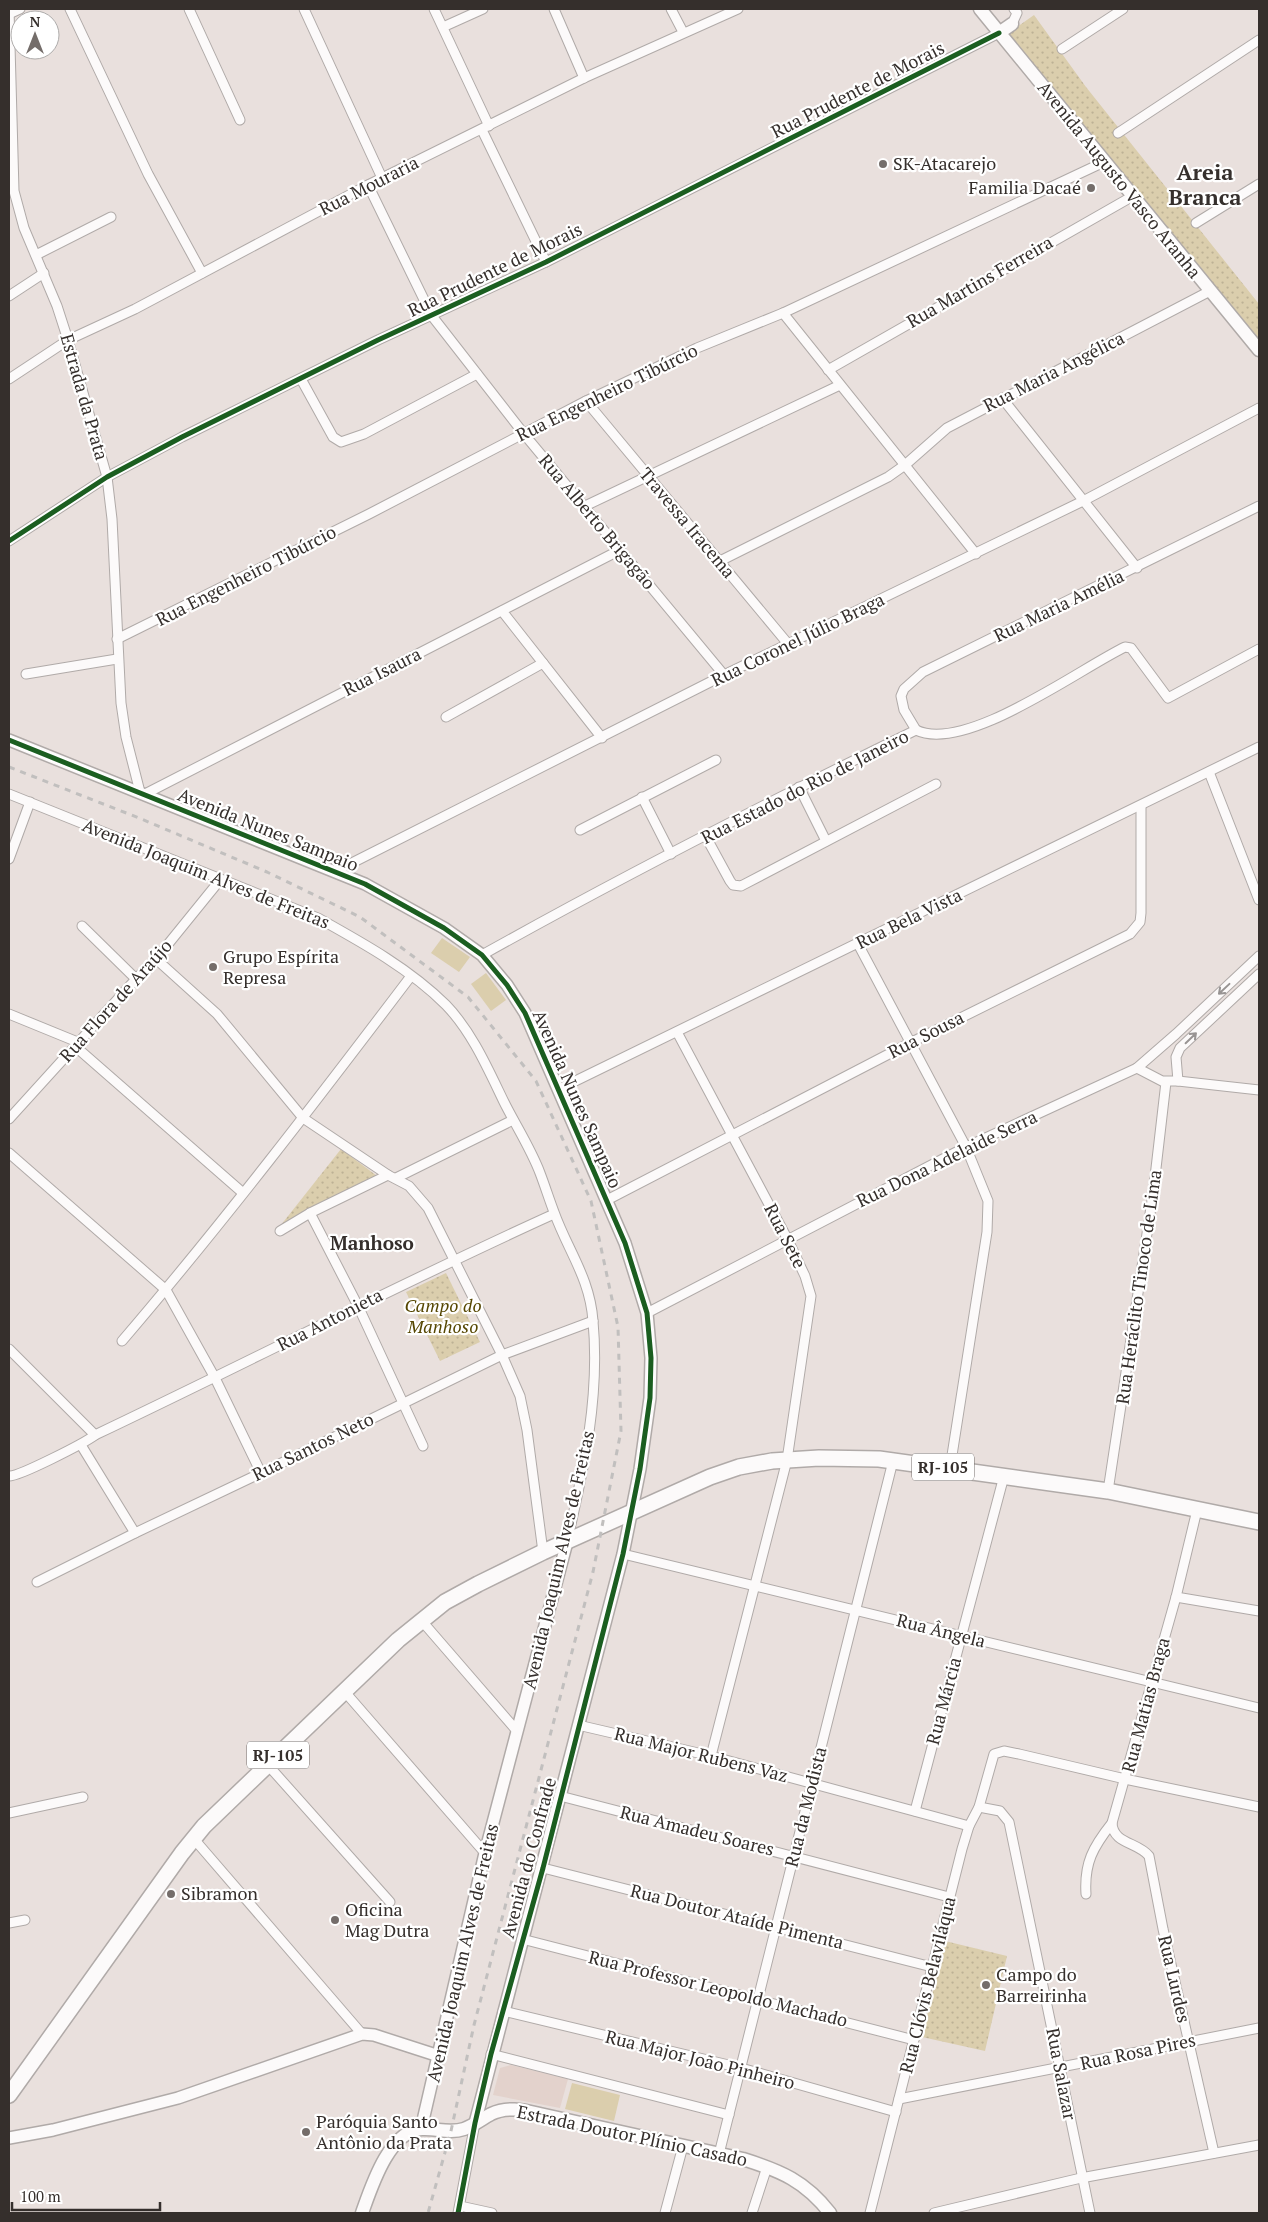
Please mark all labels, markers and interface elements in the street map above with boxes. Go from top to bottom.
north arrow [10,10,60,60]
text: N [30,12,41,31]
street label: Rua Prudente de Morais [767,35,948,143]
street label: Avenida Augusto Vasco Aranha [1033,76,1207,283]
street label: Rua Mouraria [315,150,422,220]
place label: SK-Atacarejo [893,151,996,175]
district label: Areia Branca [1168,157,1242,211]
marker: SK-Atacarejo [877,158,889,170]
place label: Familia Dacaé [969,175,1081,199]
marker: Familia Dacaé [1085,182,1097,194]
street label: Rua Prudente de Morais [403,216,586,322]
street label: Rua Martins Ferreira [902,229,1057,333]
street label: Rua Maria Angélica [979,325,1128,417]
street label: Estrada da Prata [55,331,114,463]
street label: Rua Engenheiro Tibúrcio [512,338,701,447]
street label: Rua Alberto Brigagão [534,449,662,594]
street label: Travessa Iracema [634,462,741,583]
street label: Rua Engenheiro Tibúrcio [151,519,340,631]
street label: Rua Maria Amélia [989,563,1128,647]
street label: Rua Coronel Júlio Braga [707,587,888,692]
street label: Rua Isaura [338,641,425,701]
street label: Rua Estado do Rio de Janeiro [697,723,912,849]
street label: Avenida Nunes Sampaio [175,782,362,876]
street label: Avenida Joaquim Alves de Freitas [79,812,334,934]
street label: Rua Bela Vista [852,882,966,954]
street label: Rua Flora de Araújo [54,934,177,1067]
place label: Grupo Espírita Represa [223,944,339,989]
marker: Grupo Espírita Represa [207,961,219,973]
one-way arrow [1217,983,1230,995]
street label: Rua Sousa [884,1005,968,1063]
street label: Avenida Nunes Sampaio [528,1006,628,1192]
one-way arrow [1185,1032,1198,1044]
street label: Rua Dona Adelaide Serra [852,1104,1041,1212]
street label: Rua Heráclito Tinoco de Lima [1110,1168,1166,1406]
street label: Rua Sete [759,1199,812,1272]
district label: Manhoso [330,1230,414,1255]
street label: Rua Antonieta [273,1282,386,1356]
park label: Campo do Manhoso [404,1293,482,1338]
street label: Rua Santos Neto [248,1406,377,1486]
street label: Avenida Joaquim Alves de Freitas [517,1428,599,1691]
road number: RJ-105 [912,1454,974,1480]
street label: Rua Ângela [894,1607,988,1653]
street label: Rua Matias Braga [1115,1635,1175,1775]
street label: Rua Márcia [920,1654,966,1747]
street label: Rua Major Rubens Vaz [612,1721,791,1787]
road number: RJ-105 [247,1742,309,1768]
street label: Rua da Modista [778,1744,832,1869]
street label: Avenida do Confrade [495,1775,561,1941]
street label: Rua Amadeu Soares [618,1799,777,1861]
street label: Avenida Joaquim Alves de Freitas [421,1821,503,2084]
street label: Rua Doutor Ataíde Pimenta [628,1878,846,1954]
place label: Sibramon [181,1881,258,1905]
marker: Sibramon [165,1888,177,1900]
street label: Rua Clóvis Belaviláqua [893,1894,961,2076]
place label: Oficina Mag Dutra [345,1897,429,1942]
marker: Oficina Mag Dutra [329,1914,341,1926]
street label: Rua Lurdes [1153,1933,1197,2025]
street label: Rua Professor Leopoldo Machado [586,1944,850,2032]
place label: Campo do Barreirinha [996,1962,1087,2007]
marker: Campo do Barreirinha [980,1979,992,1991]
street label: Rua Major João Pinheiro [603,2024,798,2094]
street label: Rua Salazar [1041,2026,1083,2122]
street label: Rua Rosa Pires [1078,2027,1198,2075]
street label: Estrada Doutor Plínio Casado [515,2099,750,2171]
place label: Paróquia Santo Antônio da Prata [316,2109,452,2154]
marker: Paróquia Santo Antônio da Prata [300,2126,312,2138]
scale bar [12,2180,160,2212]
text: 100 m [20,2186,61,2206]

